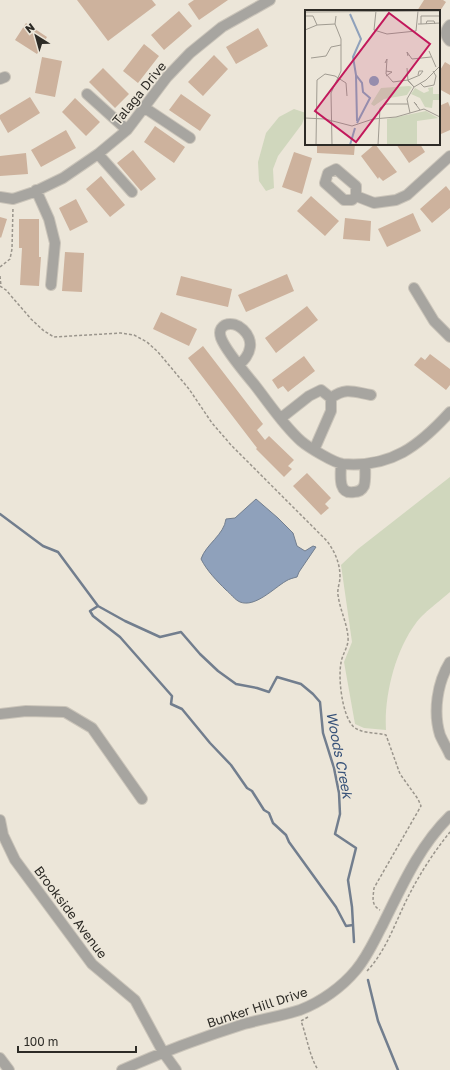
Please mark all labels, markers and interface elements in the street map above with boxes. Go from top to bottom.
inset map [305,10,440,145]
north arrow [16,16,56,56]
text: N [22,20,37,35]
street label: Talaga Drive [109,58,169,128]
water label: Woods Creek [323,710,357,802]
street label: Brookside Avenue [31,863,111,961]
street label: Bunker Hill Drive [205,983,309,1031]
scale bar [18,1028,136,1054]
text: 100 m [24,1034,58,1049]

